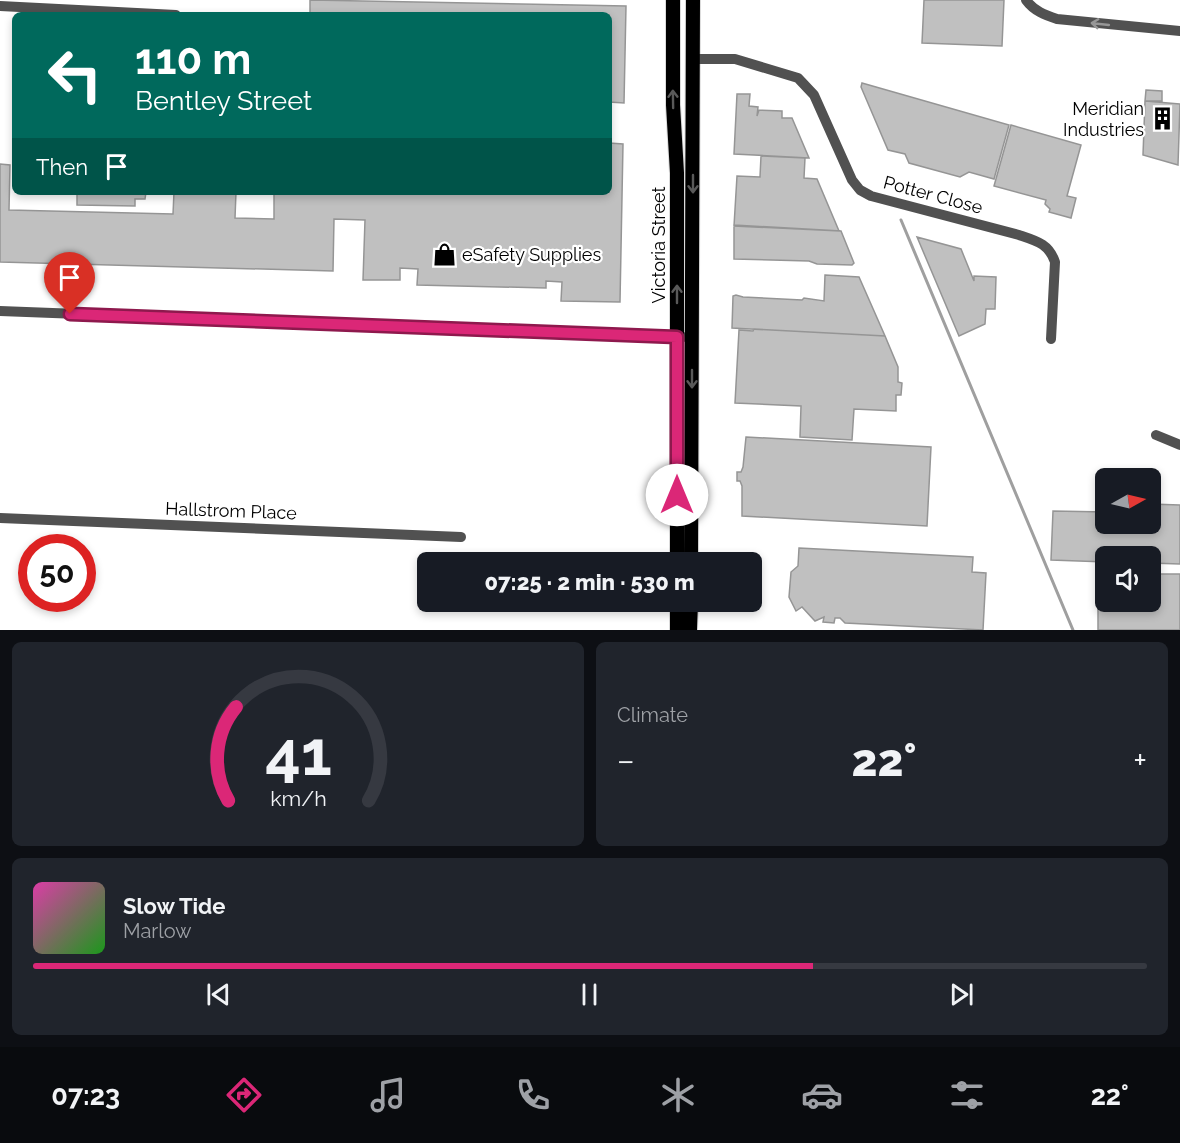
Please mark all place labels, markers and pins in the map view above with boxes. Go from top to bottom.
place label: Meridian Industries [1063,98,1144,140]
building icon: Meridian Industries [1149,106,1175,132]
shop icon: eSafety Supplies [431,242,457,268]
place label: eSafety Supplies [462,244,601,265]
pin [44,252,95,314]

